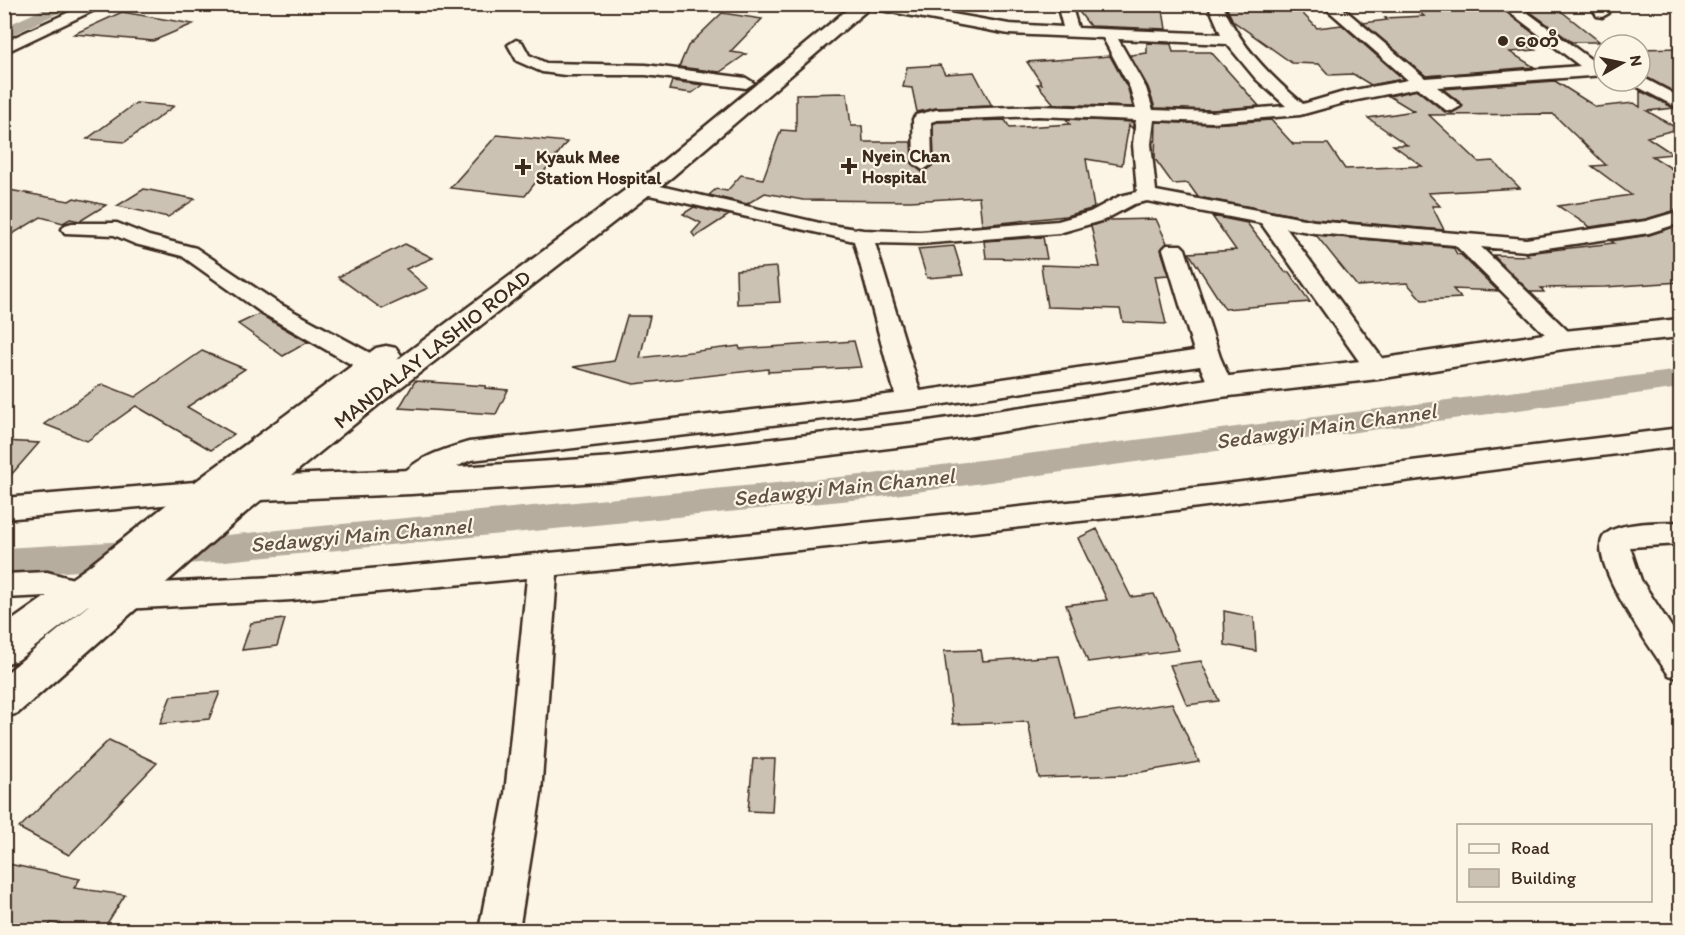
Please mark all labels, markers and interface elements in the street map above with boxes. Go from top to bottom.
place label: စေတီ [1515,29,1559,52]
north arrow [1592,33,1652,93]
marker: စေတီ [1496,34,1510,48]
text: N [1626,54,1647,68]
place label: Nyein Chan Hospital [862,145,951,188]
place label: Kyauk Mee Station Hospital [536,146,662,189]
marker: Nyein Chan Hospital [840,157,858,175]
marker: Kyauk Mee Station Hospital [514,158,532,176]
street label: MANDALAY LASHIO ROAD [328,264,536,434]
water label: Sedawgyi Main Channel [1214,397,1440,455]
water label: Sedawgyi Main Channel [732,462,958,512]
water label: Sedawgyi Main Channel [249,512,475,558]
legend [1457,824,1652,902]
text: Road [1511,837,1550,859]
text: Building [1511,867,1577,889]

